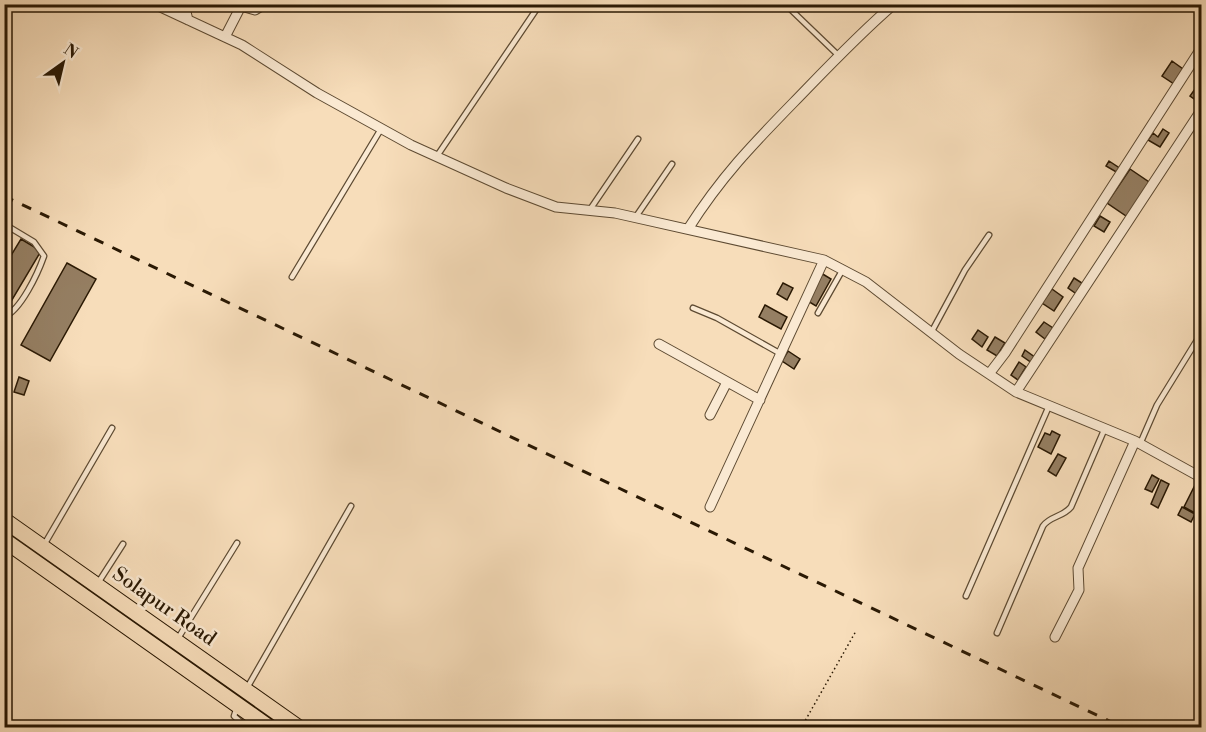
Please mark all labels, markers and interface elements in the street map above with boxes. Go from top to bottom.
north arrow [33,33,93,93]
text: N [60,40,82,63]
street label: Solapur Road [107,562,221,652]

